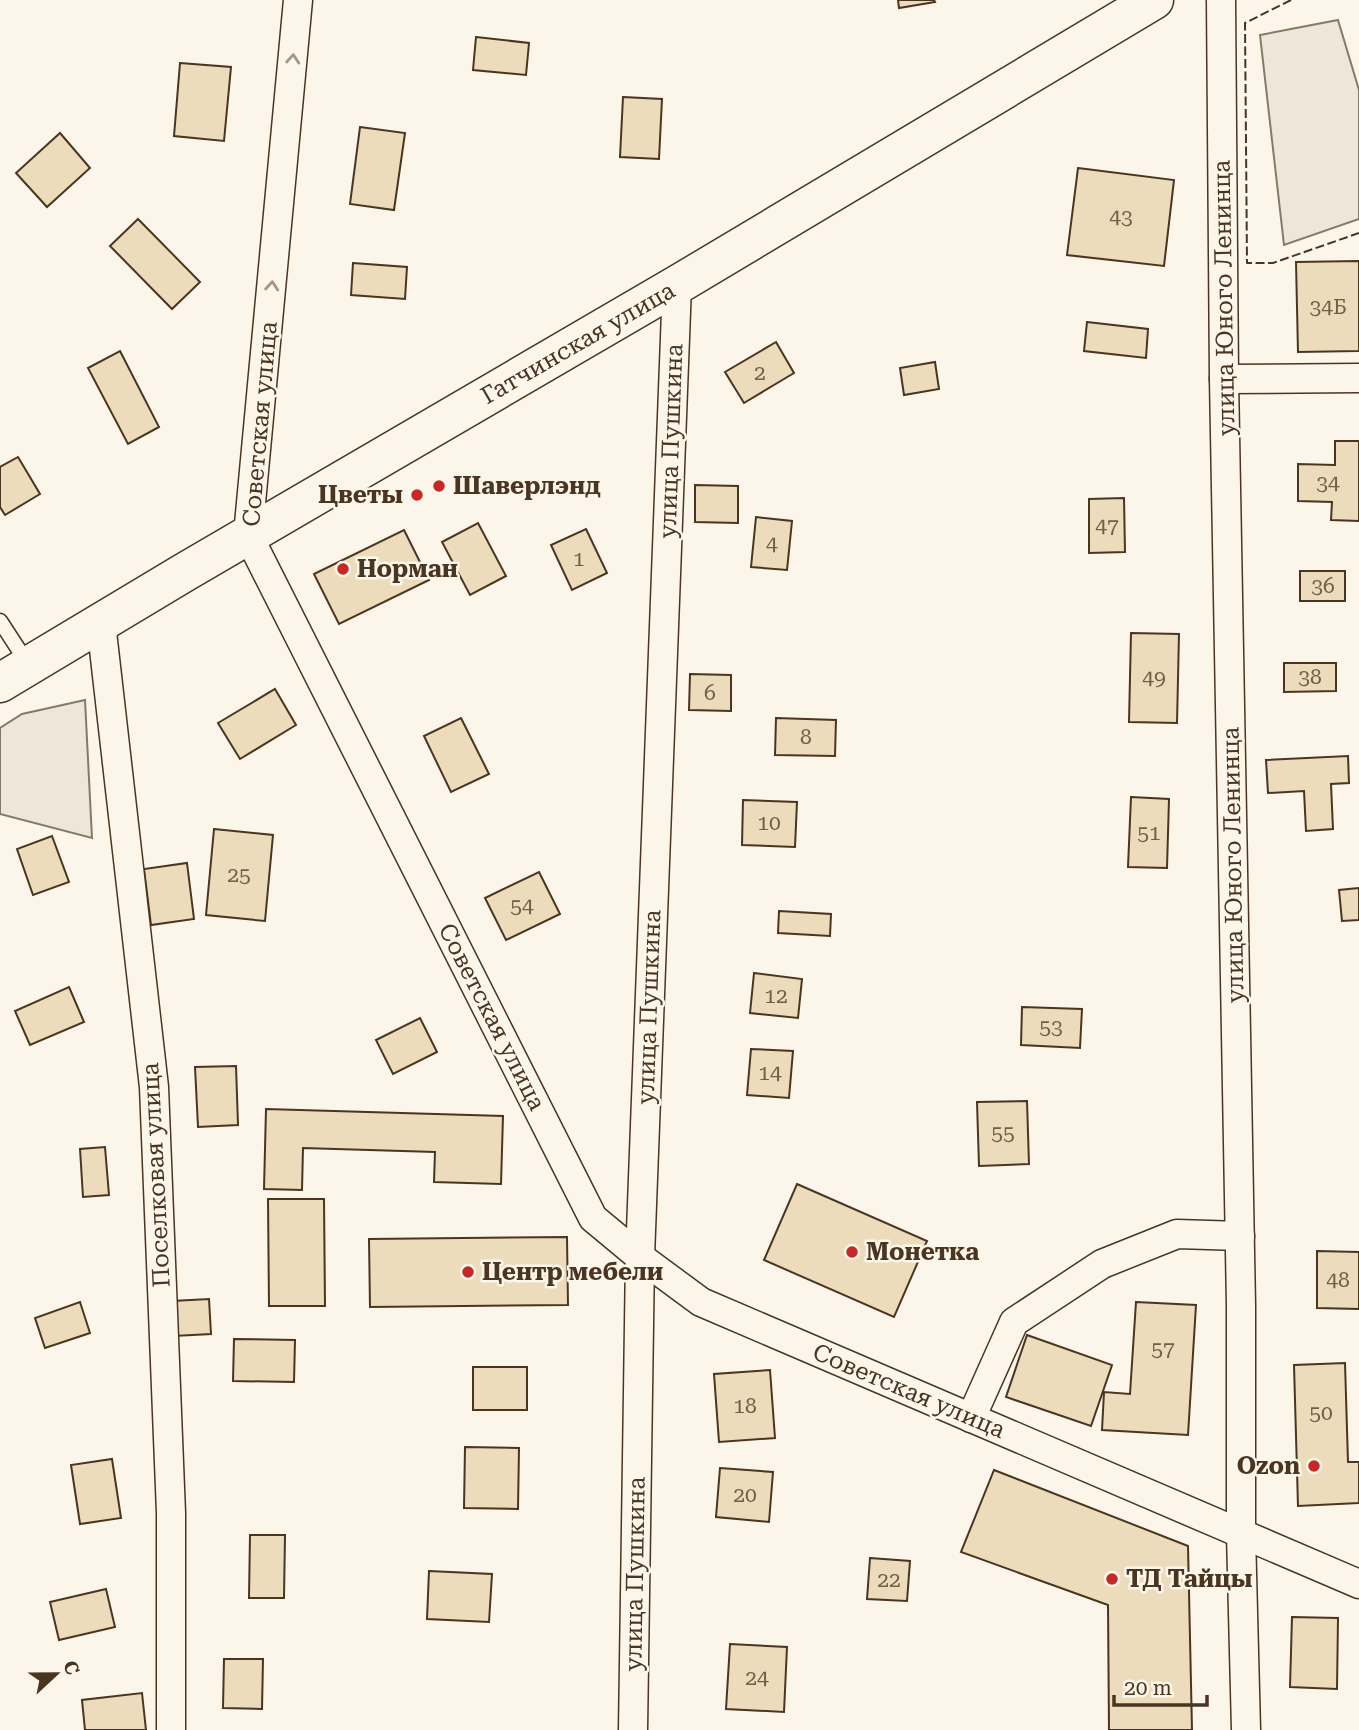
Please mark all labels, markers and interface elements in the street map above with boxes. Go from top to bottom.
one-way arrow [285,53,300,65]
street label: улица Юного Ленинца [1208,160,1240,436]
house number: 43 [1109,205,1133,229]
street label: Гатчинская улица [476,276,680,410]
one-way arrow [264,280,279,291]
house number: 34Б [1309,295,1347,319]
street label: Советская улица [237,320,283,528]
street label: улица Пушкина [654,343,688,539]
house number: 2 [754,361,766,385]
house number: 34 [1316,471,1340,495]
place label: Шаверлэнд [453,472,601,500]
marker: Шаверлэнд [431,478,447,494]
place label: Цветы [318,481,403,509]
marker: Цветы [409,487,425,503]
house number: 47 [1095,514,1119,538]
house number: 4 [766,532,778,556]
house number: 1 [573,547,585,571]
place label: Норман [357,555,458,583]
marker: Норман [335,561,351,577]
house number: 36 [1311,574,1335,598]
house number: 38 [1298,665,1322,689]
house number: 49 [1142,666,1166,690]
house number: 6 [704,681,716,705]
house number: 8 [800,725,812,749]
street label: улица Юного Ленинца [1217,727,1249,1003]
house number: 10 [757,811,781,835]
house number: 51 [1137,821,1161,845]
house number: 25 [227,863,251,887]
house number: 54 [510,894,534,918]
street label: улица Пушкина [632,909,666,1105]
street label: Советская улица [433,919,551,1115]
house number: 12 [764,984,788,1008]
house number: 53 [1039,1015,1063,1039]
house number: 14 [758,1061,782,1085]
street label: Поселковая улица [136,1062,176,1288]
house number: 55 [991,1121,1015,1145]
place label: Монетка [866,1238,979,1266]
marker: Монетка [844,1244,860,1260]
place label: Центр мебели [482,1258,663,1286]
marker: Центр мебели [460,1264,476,1280]
house number: 48 [1326,1268,1350,1292]
house number: 57 [1151,1337,1175,1361]
street label: Советская улица [809,1338,1009,1444]
house number: 18 [733,1394,757,1418]
house number: 50 [1309,1401,1333,1425]
place label: Ozon [1237,1452,1300,1480]
marker: Ozon [1306,1458,1322,1474]
street label: улица Пушкина [619,1476,651,1672]
house number: 20 [733,1483,757,1507]
place label: ТД Тайцы [1126,1565,1253,1593]
house number: 22 [877,1568,901,1592]
marker: ТД Тайцы [1104,1571,1120,1587]
north arrow [21,1639,91,1709]
text: С [58,1657,84,1678]
scale bar [1114,1664,1207,1708]
house number: 24 [745,1666,769,1690]
text: 20 m [1124,1676,1172,1700]

